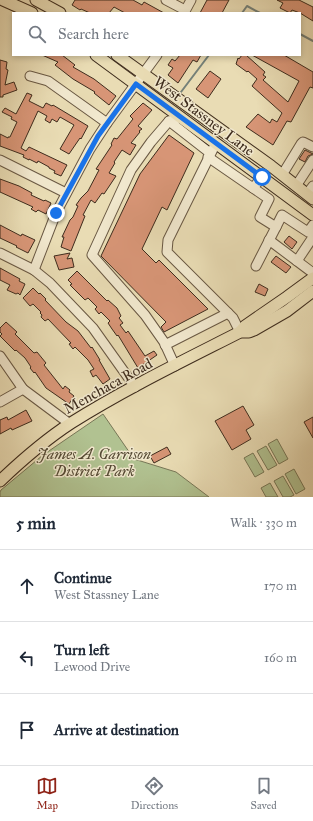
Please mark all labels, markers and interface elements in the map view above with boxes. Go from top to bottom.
search box [12,12,301,56]
icon: search [26,23,48,45]
text: Search here [58,25,129,43]
street label: West Stassney Lane [150,72,258,160]
route start [253,168,271,186]
route end [47,204,65,222]
street label: Menchaca Road [61,354,156,418]
park label: James A. Garrison District Park [36,445,151,480]
text: 5 min [16,513,56,534]
text: Walk · 330 m [230,515,297,531]
text: Continue [54,569,112,587]
icon: ahead [16,575,38,597]
text: 170 m [264,578,297,594]
text: West Stassney Lane [54,587,159,603]
text: Turn left [54,641,110,659]
icon: left [16,647,38,669]
text: 160 m [264,650,297,666]
text: Lewood Drive [54,659,130,675]
icon: arrive [16,719,38,741]
text: Arrive at destination [54,721,179,739]
tab: Map [36,775,58,812]
tab: Directions [131,775,178,812]
tab: Saved [251,775,277,812]

